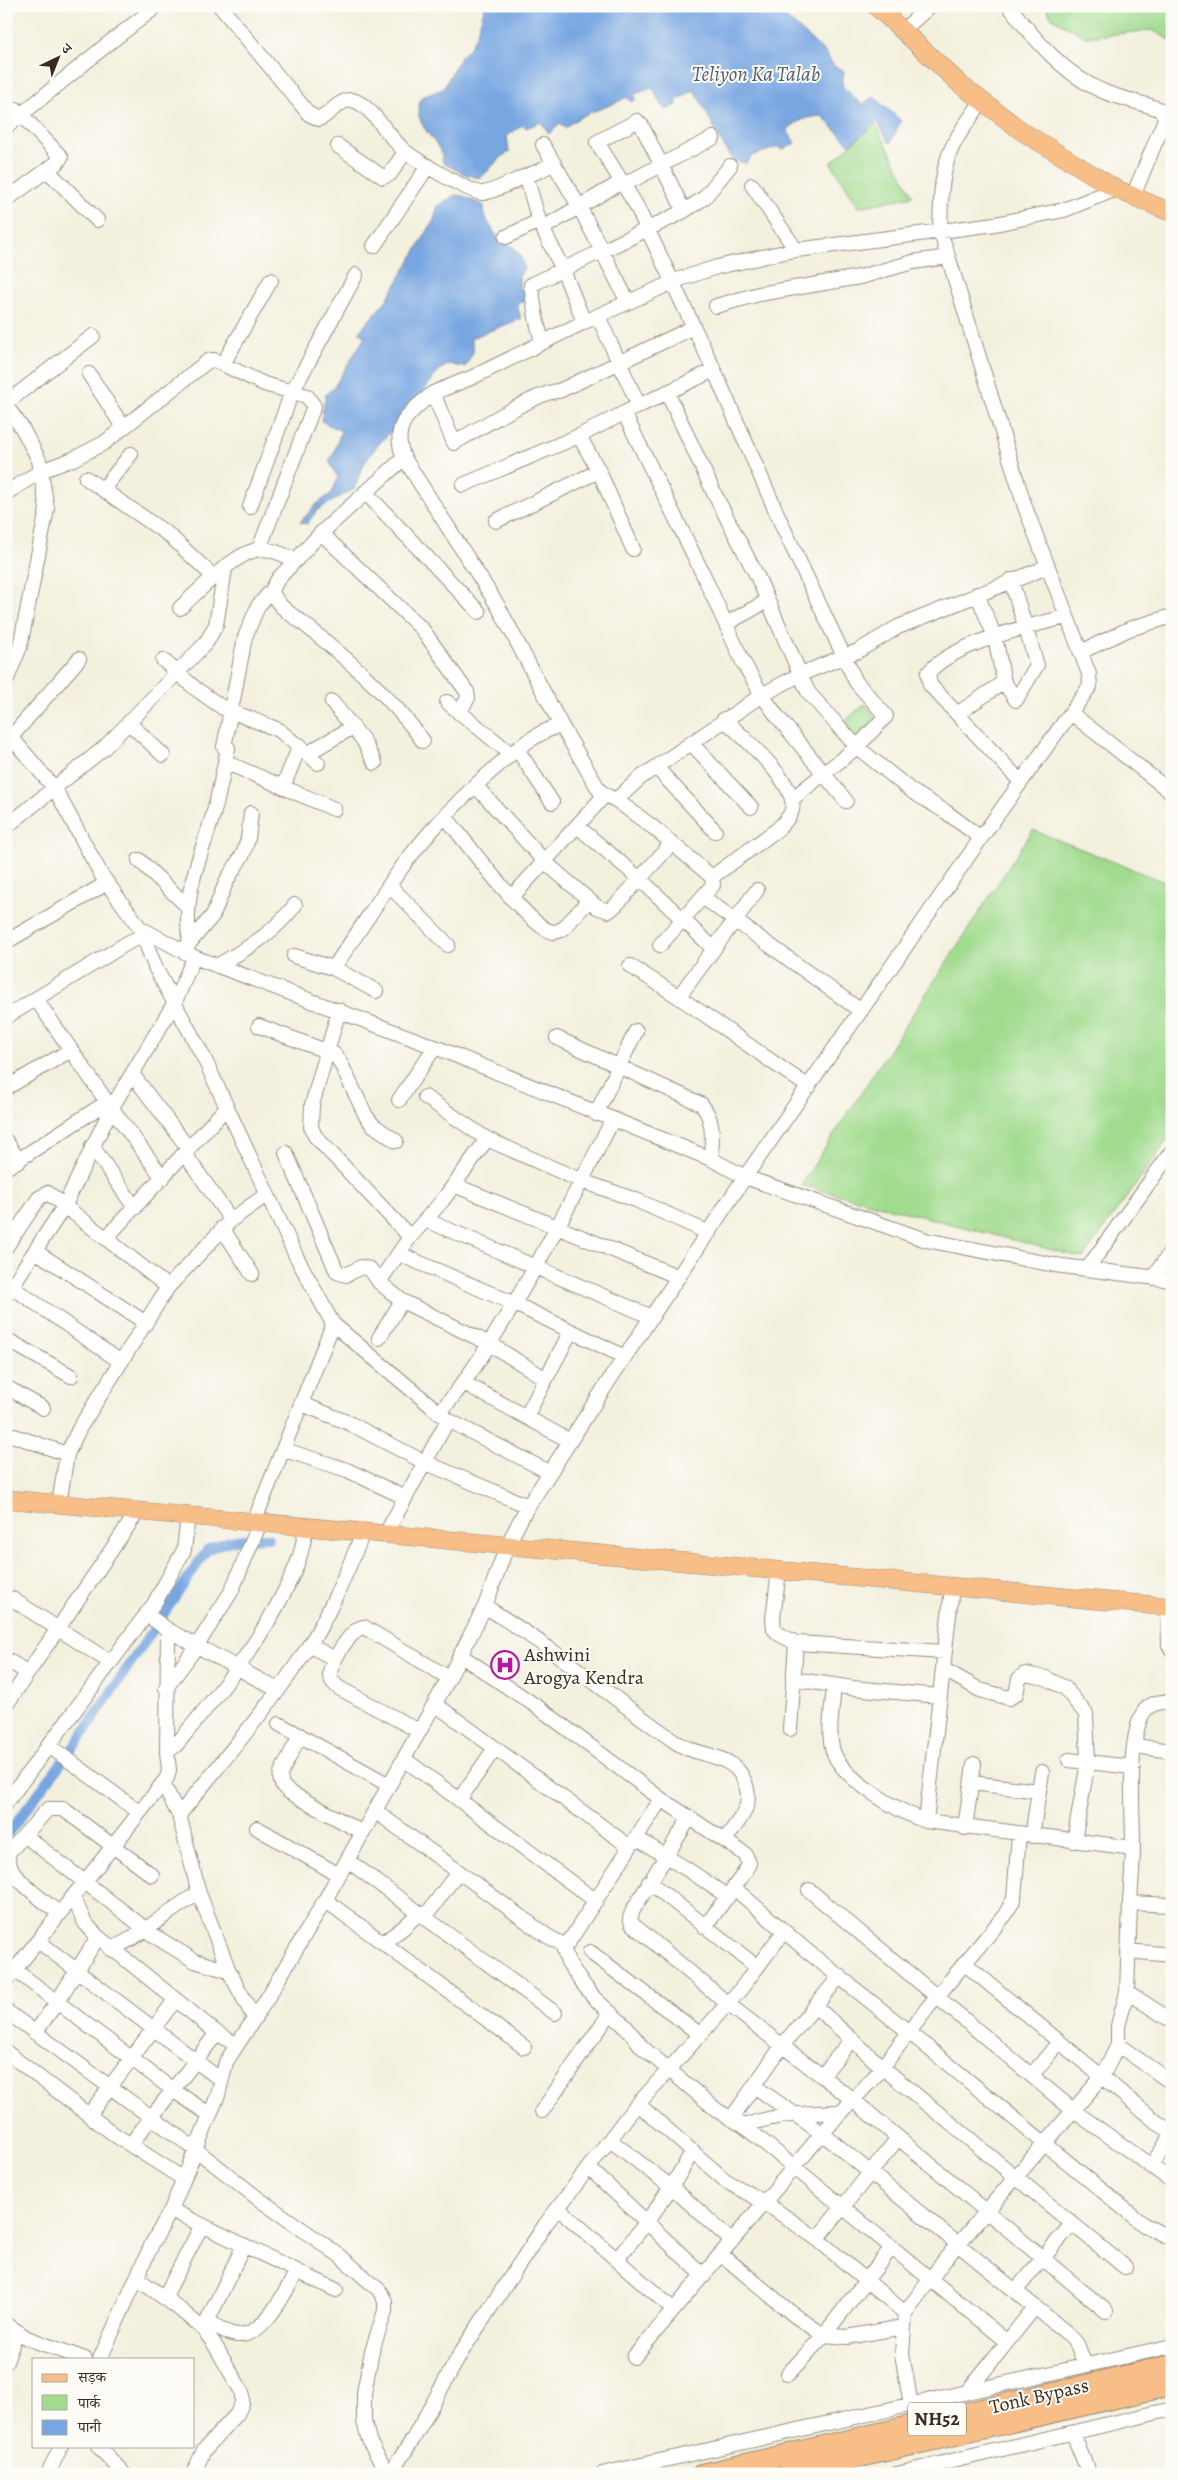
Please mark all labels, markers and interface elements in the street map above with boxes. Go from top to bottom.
north arrow [32,32,82,82]
text: उ [57,39,76,59]
water label: Teliyon Ka Talab [692,60,820,88]
place label: Ashwini Arogya Kendra [523,1641,645,1691]
hospital icon: Ashwini Arogya Kendra [490,1650,520,1680]
legend [32,2358,195,2448]
text: सड़क [77,2367,107,2387]
street label: Tonk Bypass [987,2371,1091,2421]
text: पार्क [77,2393,101,2413]
road number: NH52 [908,2402,966,2436]
text: पानी [77,2417,102,2437]

